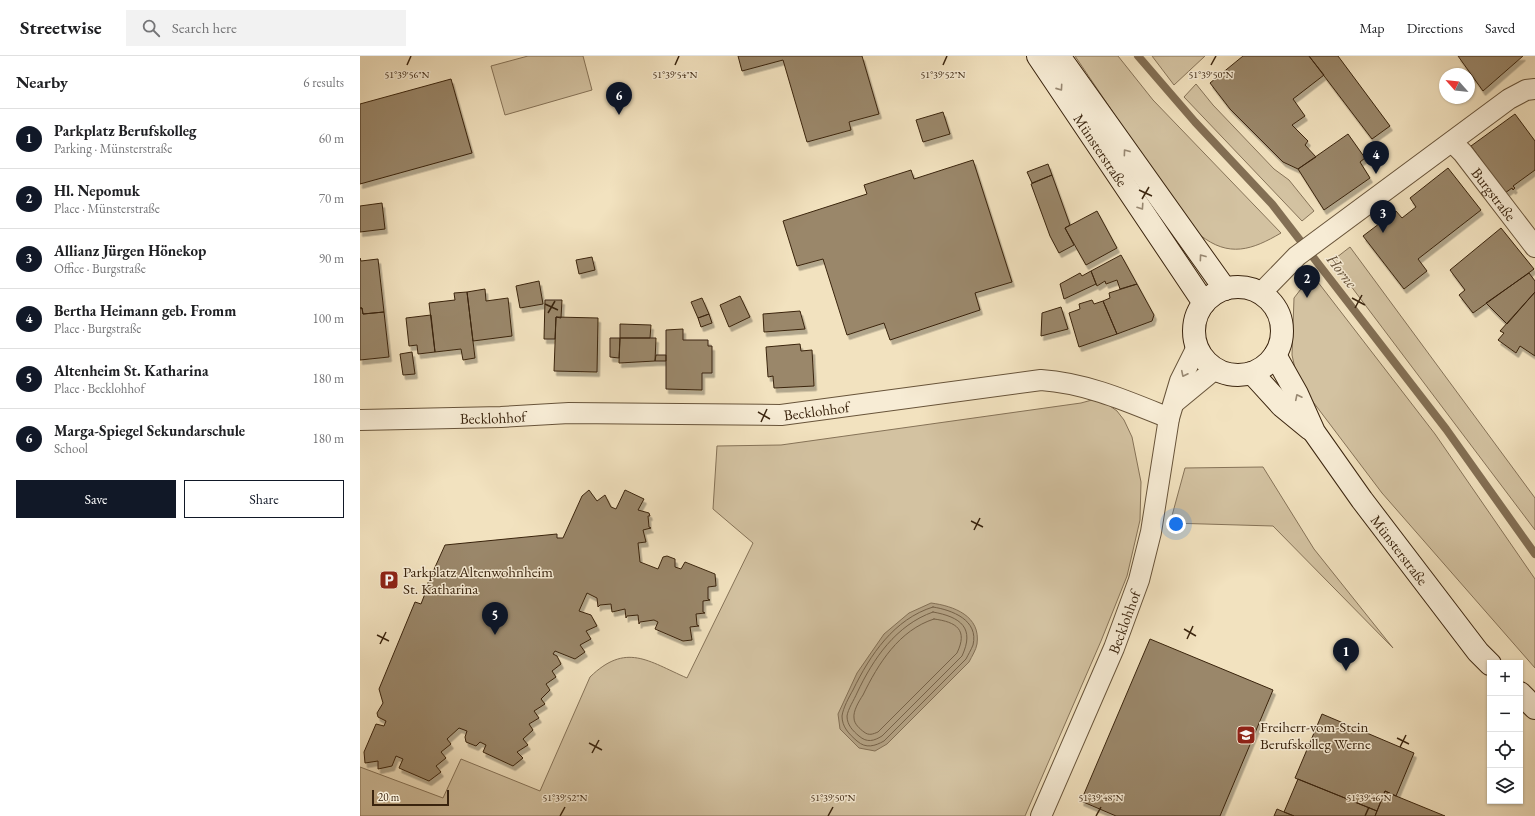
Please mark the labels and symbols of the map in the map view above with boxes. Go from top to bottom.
text: 51°39'56"N [385,68,430,81]
text: 51°39'54"N [653,68,698,81]
text: 51°39'52"N [921,68,966,81]
text: 51°39'50"N [1189,68,1234,81]
north arrow [1439,68,1475,104]
pin: 6 [606,82,632,115]
one-way arrow [1055,84,1063,91]
street label: Münsterstraße [1070,110,1132,190]
pin: 4 [1363,141,1389,174]
one-way arrow [1124,149,1131,156]
street label: Burgstraße [1468,163,1521,224]
pin: 3 [1370,200,1396,233]
one-way arrow [1136,203,1143,210]
water label: Horne [1321,249,1362,293]
one-way arrow [1200,255,1207,262]
pin: 2 [1294,265,1320,298]
one-way arrow [1181,370,1189,377]
one-way arrow [1295,393,1303,401]
street label: Becklohhof [782,396,853,424]
street label: Becklohhof [460,406,529,427]
street label: Münsterstraße [1367,510,1433,589]
your location [1166,514,1186,534]
place label: Parkplatz Altenwohnheim St. Katharina [403,562,553,598]
parking icon: Parkplatz Altenwohnheim St. Katharina [378,569,400,591]
street label: Becklohhof [1103,585,1145,657]
pin: 5 [482,602,508,635]
pin: 1 [1333,638,1359,671]
place label: Freiherr-vom-Stein Berufskolleg Werne [1260,717,1371,753]
school or university icon: Freiherr-vom-Stein Berufskolleg Werne [1235,724,1257,746]
scale bar [372,788,449,807]
text: 51°39'52"N [543,791,588,804]
text: 51°39'50"N [811,791,856,804]
text: 51°39'48"N [1079,791,1124,804]
text: 51°39'46"N [1347,791,1392,804]

